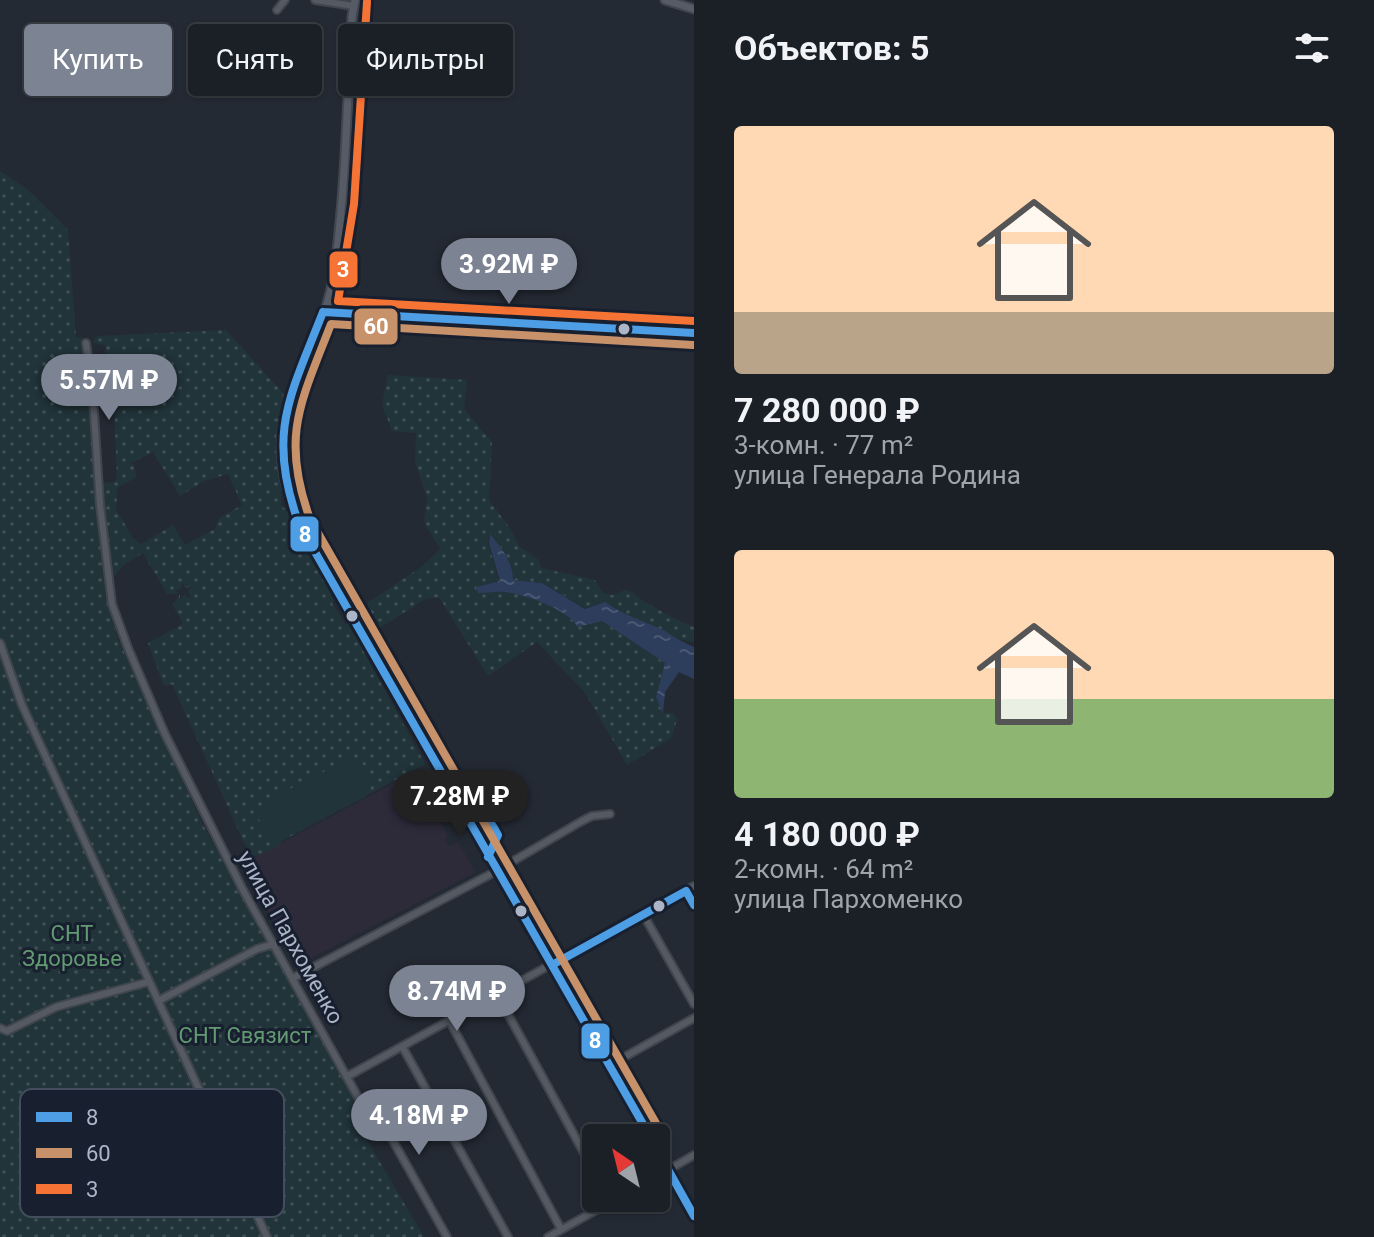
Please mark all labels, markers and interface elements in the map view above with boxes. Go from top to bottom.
chip: Купить [24,24,172,96]
chip: Снять [188,24,322,96]
chip: Фильтры [338,24,513,96]
icon: filters [1290,26,1334,70]
text: Объектов: 5 [734,28,929,68]
icon: home [962,178,1106,322]
pin: 3.92M ₽ [435,238,583,306]
text: 3.92M ₽ [459,249,559,279]
line badge: 3 [328,250,359,289]
text: 3 [337,257,349,282]
line badge: 60 [353,307,399,346]
text: 60 [363,314,389,339]
unlabelled marker [616,321,632,337]
pin: 5.57M ₽ [35,354,183,422]
text: 5.57M ₽ [59,365,159,395]
text: 7 280 000 ₽ [734,390,920,430]
text: 3-комн. · 77 m² [734,430,913,460]
text: улица Генерала Родина [734,460,1021,490]
line badge: 8 [289,515,320,553]
text: 8 [299,522,311,547]
icon: home [962,602,1106,746]
unlabelled marker [344,608,360,624]
pin: 7.28M ₽ [386,770,534,838]
text: 7.28M ₽ [410,781,510,811]
text: 4 180 000 ₽ [734,814,920,854]
street label: улица Пархоменко [233,846,348,1028]
text: 2-комн. · 64 m² [734,854,913,884]
text: улица Пархоменко [734,884,963,914]
unlabelled marker [651,898,667,914]
unlabelled marker [513,903,529,919]
park label: СНТ Здоровье [22,921,122,971]
pin: 8.74M ₽ [383,965,531,1033]
text: 8.74M ₽ [407,976,507,1006]
line badge: 8 [580,1022,611,1060]
park label: СНТ Связист [179,1023,312,1048]
text: 8 [589,1028,601,1053]
legend [20,1089,284,1217]
pin: 4.18M ₽ [345,1089,493,1157]
text: 4.18M ₽ [369,1100,469,1130]
text: 8 [86,1105,98,1130]
north arrow [582,1124,670,1212]
map controls [582,1124,670,1212]
text: 60 [86,1141,111,1166]
text: 3 [86,1177,98,1202]

